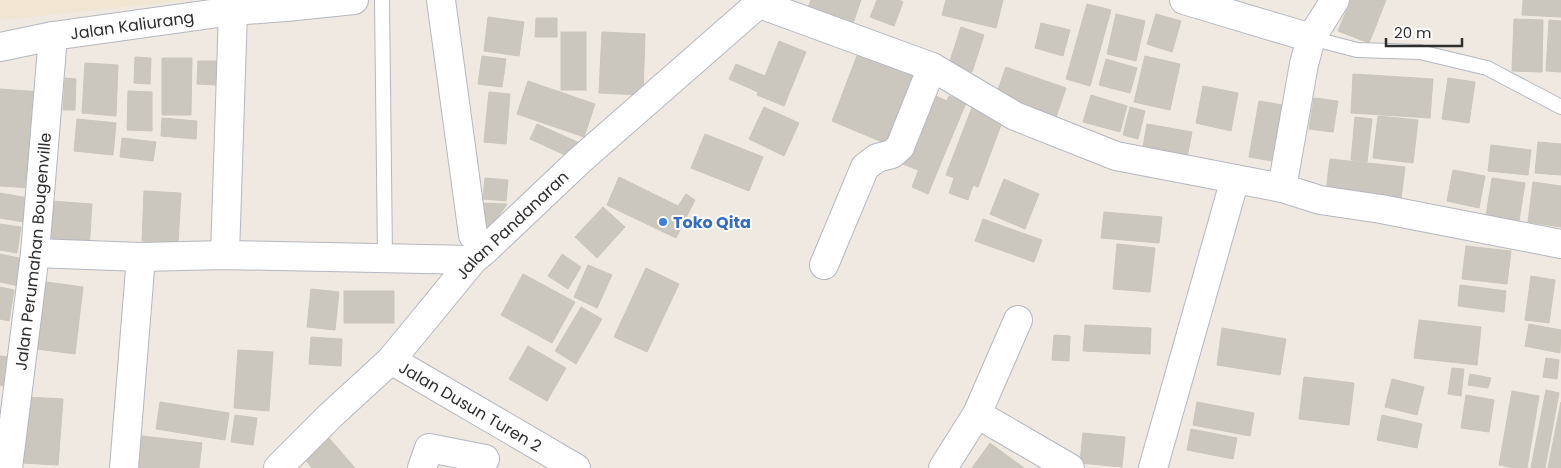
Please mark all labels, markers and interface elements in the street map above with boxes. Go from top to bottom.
street label: Jalan Kaliurang [69,5,196,45]
scale bar [1386,15,1462,47]
text: 20 m [1394,22,1432,43]
street label: Jalan Perumahan Bougenville [9,132,56,372]
street label: Jalan Pandanaran [450,165,574,284]
place label: Toko Qita [673,211,751,234]
marker: Toko Qita [657,216,669,228]
street label: Jalan Dusun Turen 2 [395,356,546,457]

